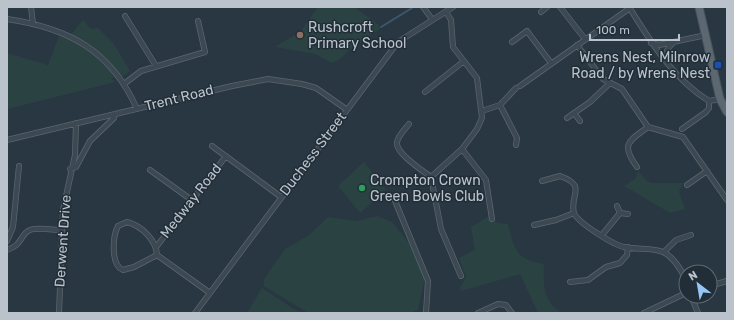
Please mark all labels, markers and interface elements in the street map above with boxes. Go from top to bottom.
scale bar [590,16,679,42]
place label: Rushcroft Primary School [308,19,406,52]
text: 100 m [596,23,630,37]
marker: Rushcroft Primary School [295,30,305,40]
place label: Wrens Nest, Milnrow Road / by Wrens Nest [571,49,711,82]
marker: Wrens Nest, Milnrow Road / by Wrens Nest [713,60,723,70]
street label: Trent Road [143,81,215,115]
street label: Duchess Street [276,108,350,199]
street label: Medway Road [157,160,225,242]
place label: Crompton Crown Green Bowls Club [370,172,484,205]
marker: Crompton Crown Green Bowls Club [357,183,367,193]
street label: Derwent Drive [51,194,75,288]
north arrow [678,264,718,304]
text: N [686,268,700,283]

